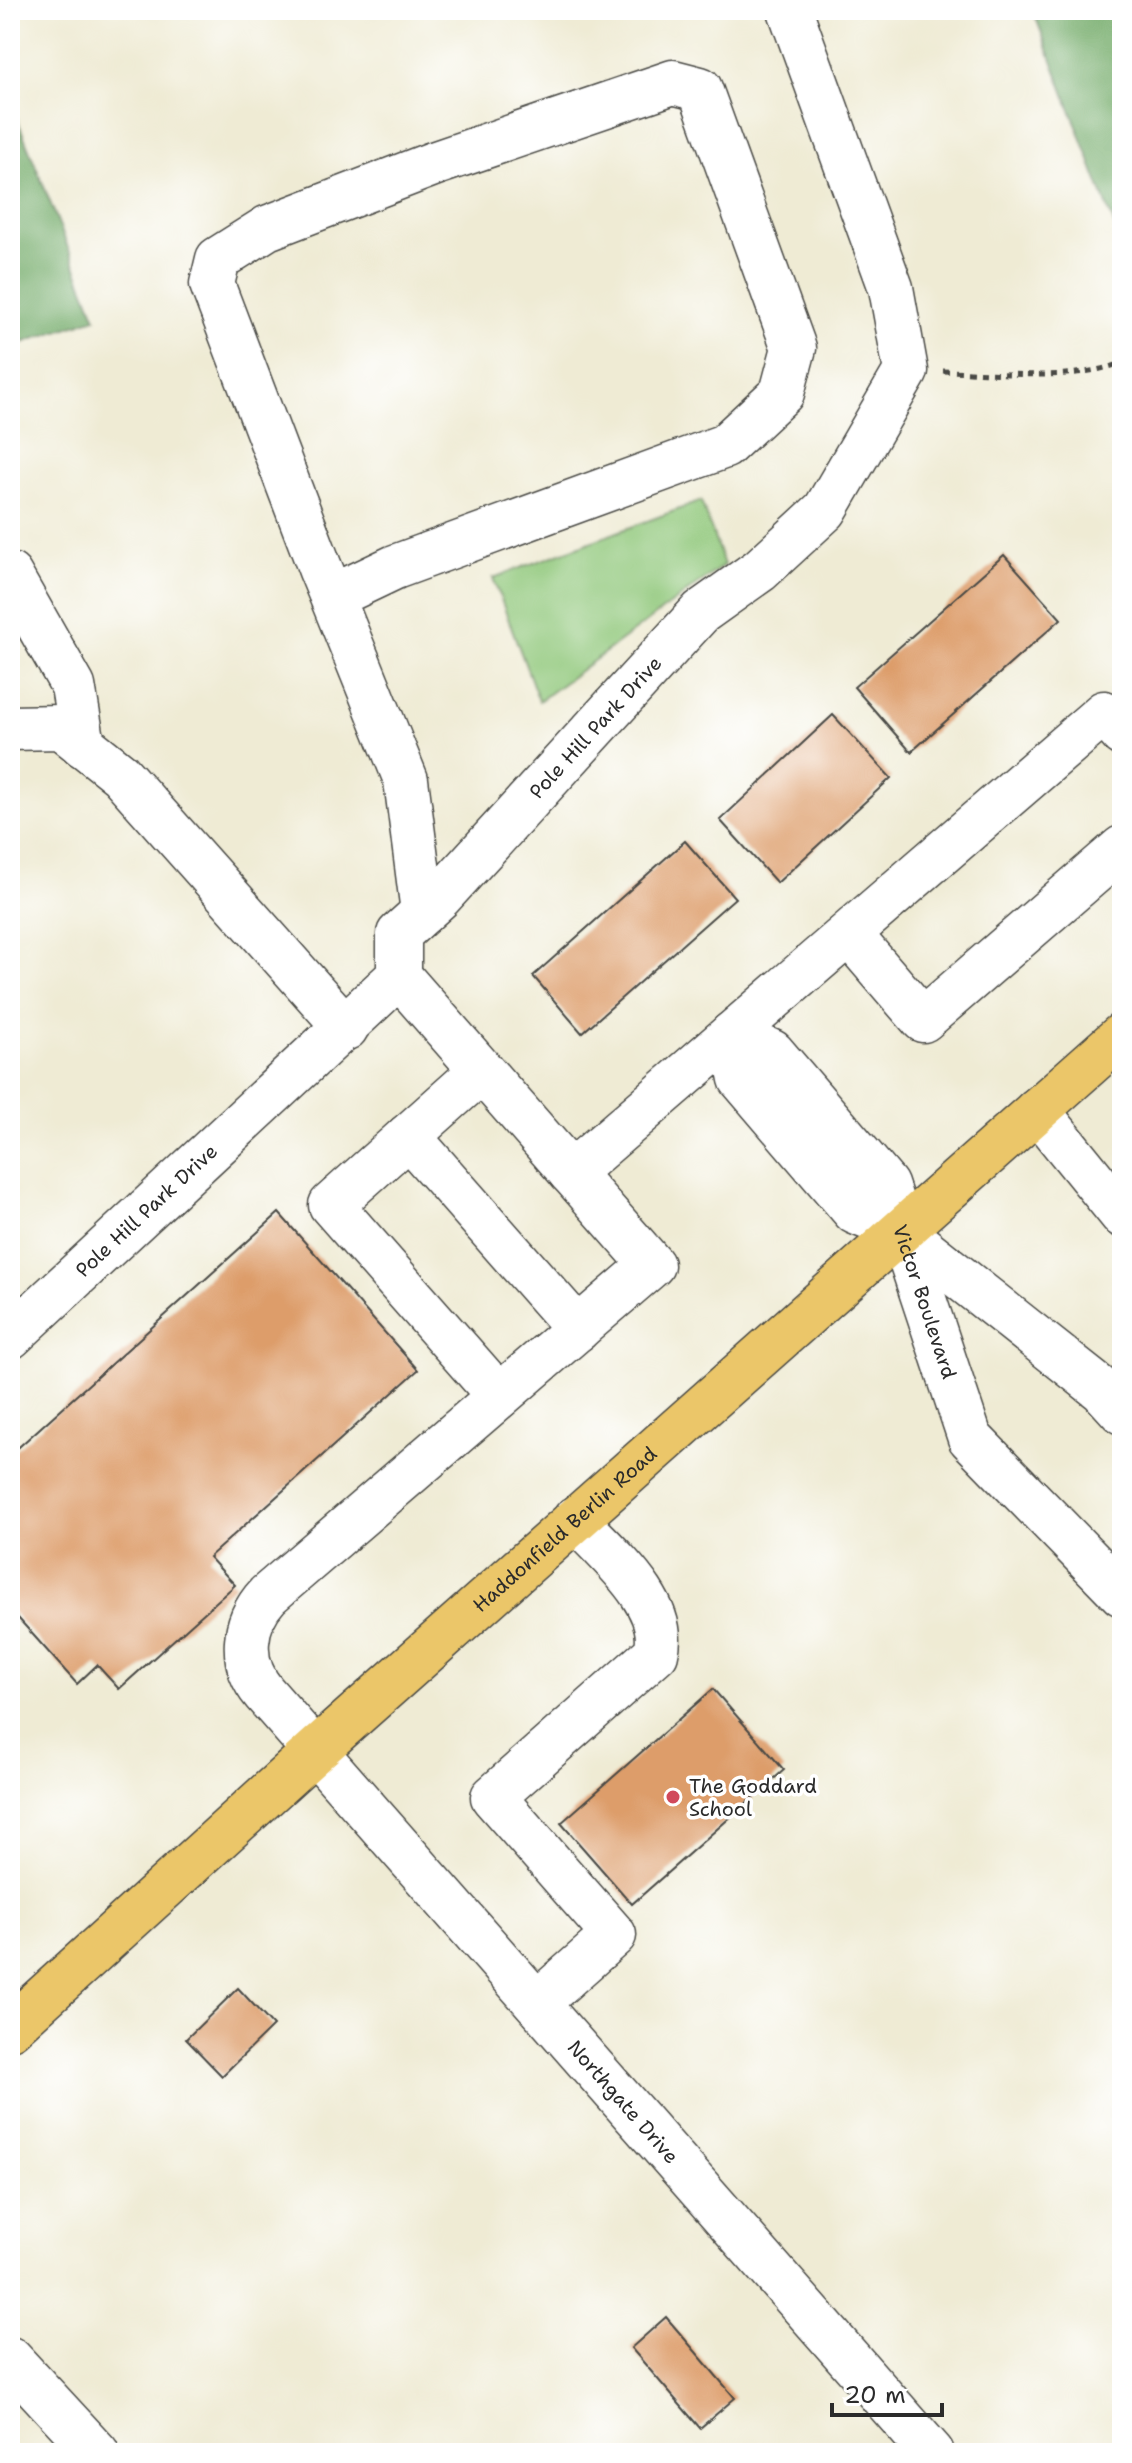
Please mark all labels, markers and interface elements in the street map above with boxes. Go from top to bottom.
street label: Pole Hill Park Drive [523,650,667,804]
street label: Pole Hill Park Drive [70,1138,223,1283]
street label: Victor Boulevard [887,1221,963,1382]
street label: Haddonfield Berlin Road [467,1441,663,1618]
place label: The Goddard School [689,1773,817,1822]
marker: The Goddard School [664,1788,682,1806]
street label: Northgate Drive [562,2034,685,2169]
scale bar [832,2367,942,2417]
text: 20 m [844,2379,906,2411]

